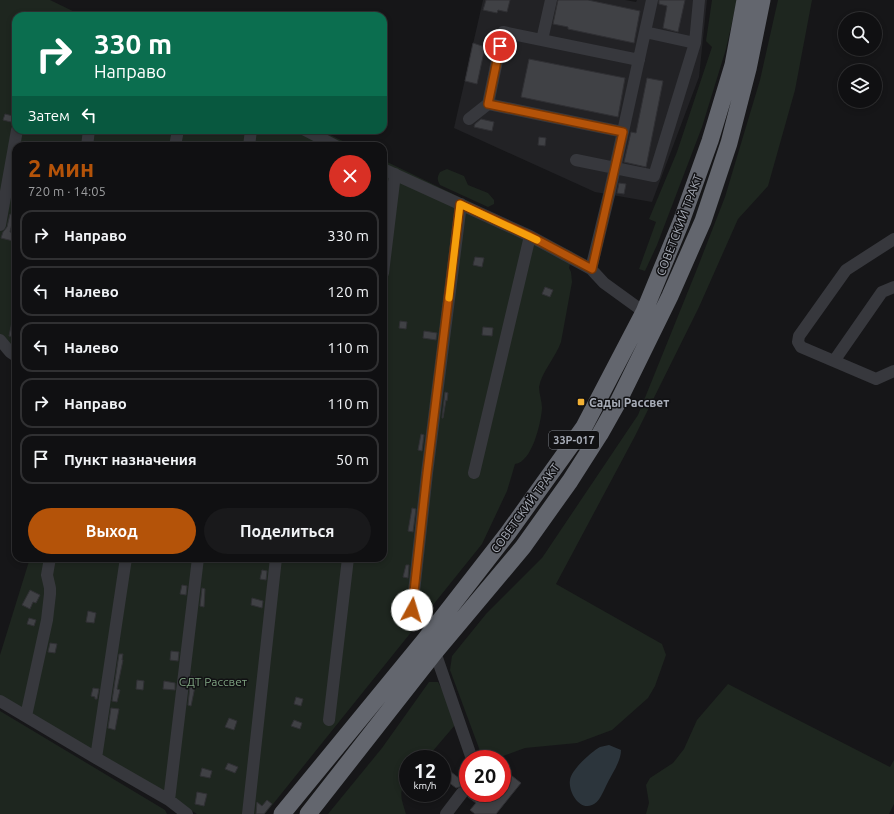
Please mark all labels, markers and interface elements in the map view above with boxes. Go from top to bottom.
map controls [838,12,882,108]
button: search [838,12,882,56]
icon: right [28,28,80,80]
text: 330 m [94,28,172,59]
pin [483,29,517,63]
icon: arrive [489,35,511,57]
text: Направо [94,61,166,81]
button: layers [838,64,882,108]
icon: left [78,104,100,126]
text: Затем [28,107,70,124]
text: 2 мин [28,155,94,182]
button: close [329,155,371,197]
street label: СОВЕТСКИЙ ТРАКТ [654,172,704,277]
text: 720 m · 14:05 [28,184,106,198]
icon: right [30,224,52,246]
text: Направо [64,227,127,244]
text: 330 m [327,227,369,244]
icon: left [30,280,52,302]
text: Налево [64,283,119,300]
text: 120 m [327,283,369,300]
icon: left [30,336,52,358]
text: Налево [64,339,119,356]
text: 110 m [327,339,369,356]
icon: right [30,392,52,414]
text: Направо [64,395,127,412]
text: 110 m [327,395,369,412]
place label: Сады Рассвет [589,396,669,409]
marker: Сады Рассвет [576,397,586,407]
road number: 33Р-017 [549,431,599,449]
icon: arrive [30,448,52,470]
text: Пункт назначения [64,451,197,468]
text: 50 m [336,451,369,468]
street label: СОВЕТСКИЙ ТРАКТ [488,460,562,555]
button: Выход [28,508,196,554]
button: Поделиться [204,508,371,554]
position arrow [391,589,433,631]
park label: СДТ Рассвет [179,675,248,688]
speed limit sign: 20 [459,750,511,802]
text: 12 [414,759,436,782]
text: km/h [413,780,437,791]

